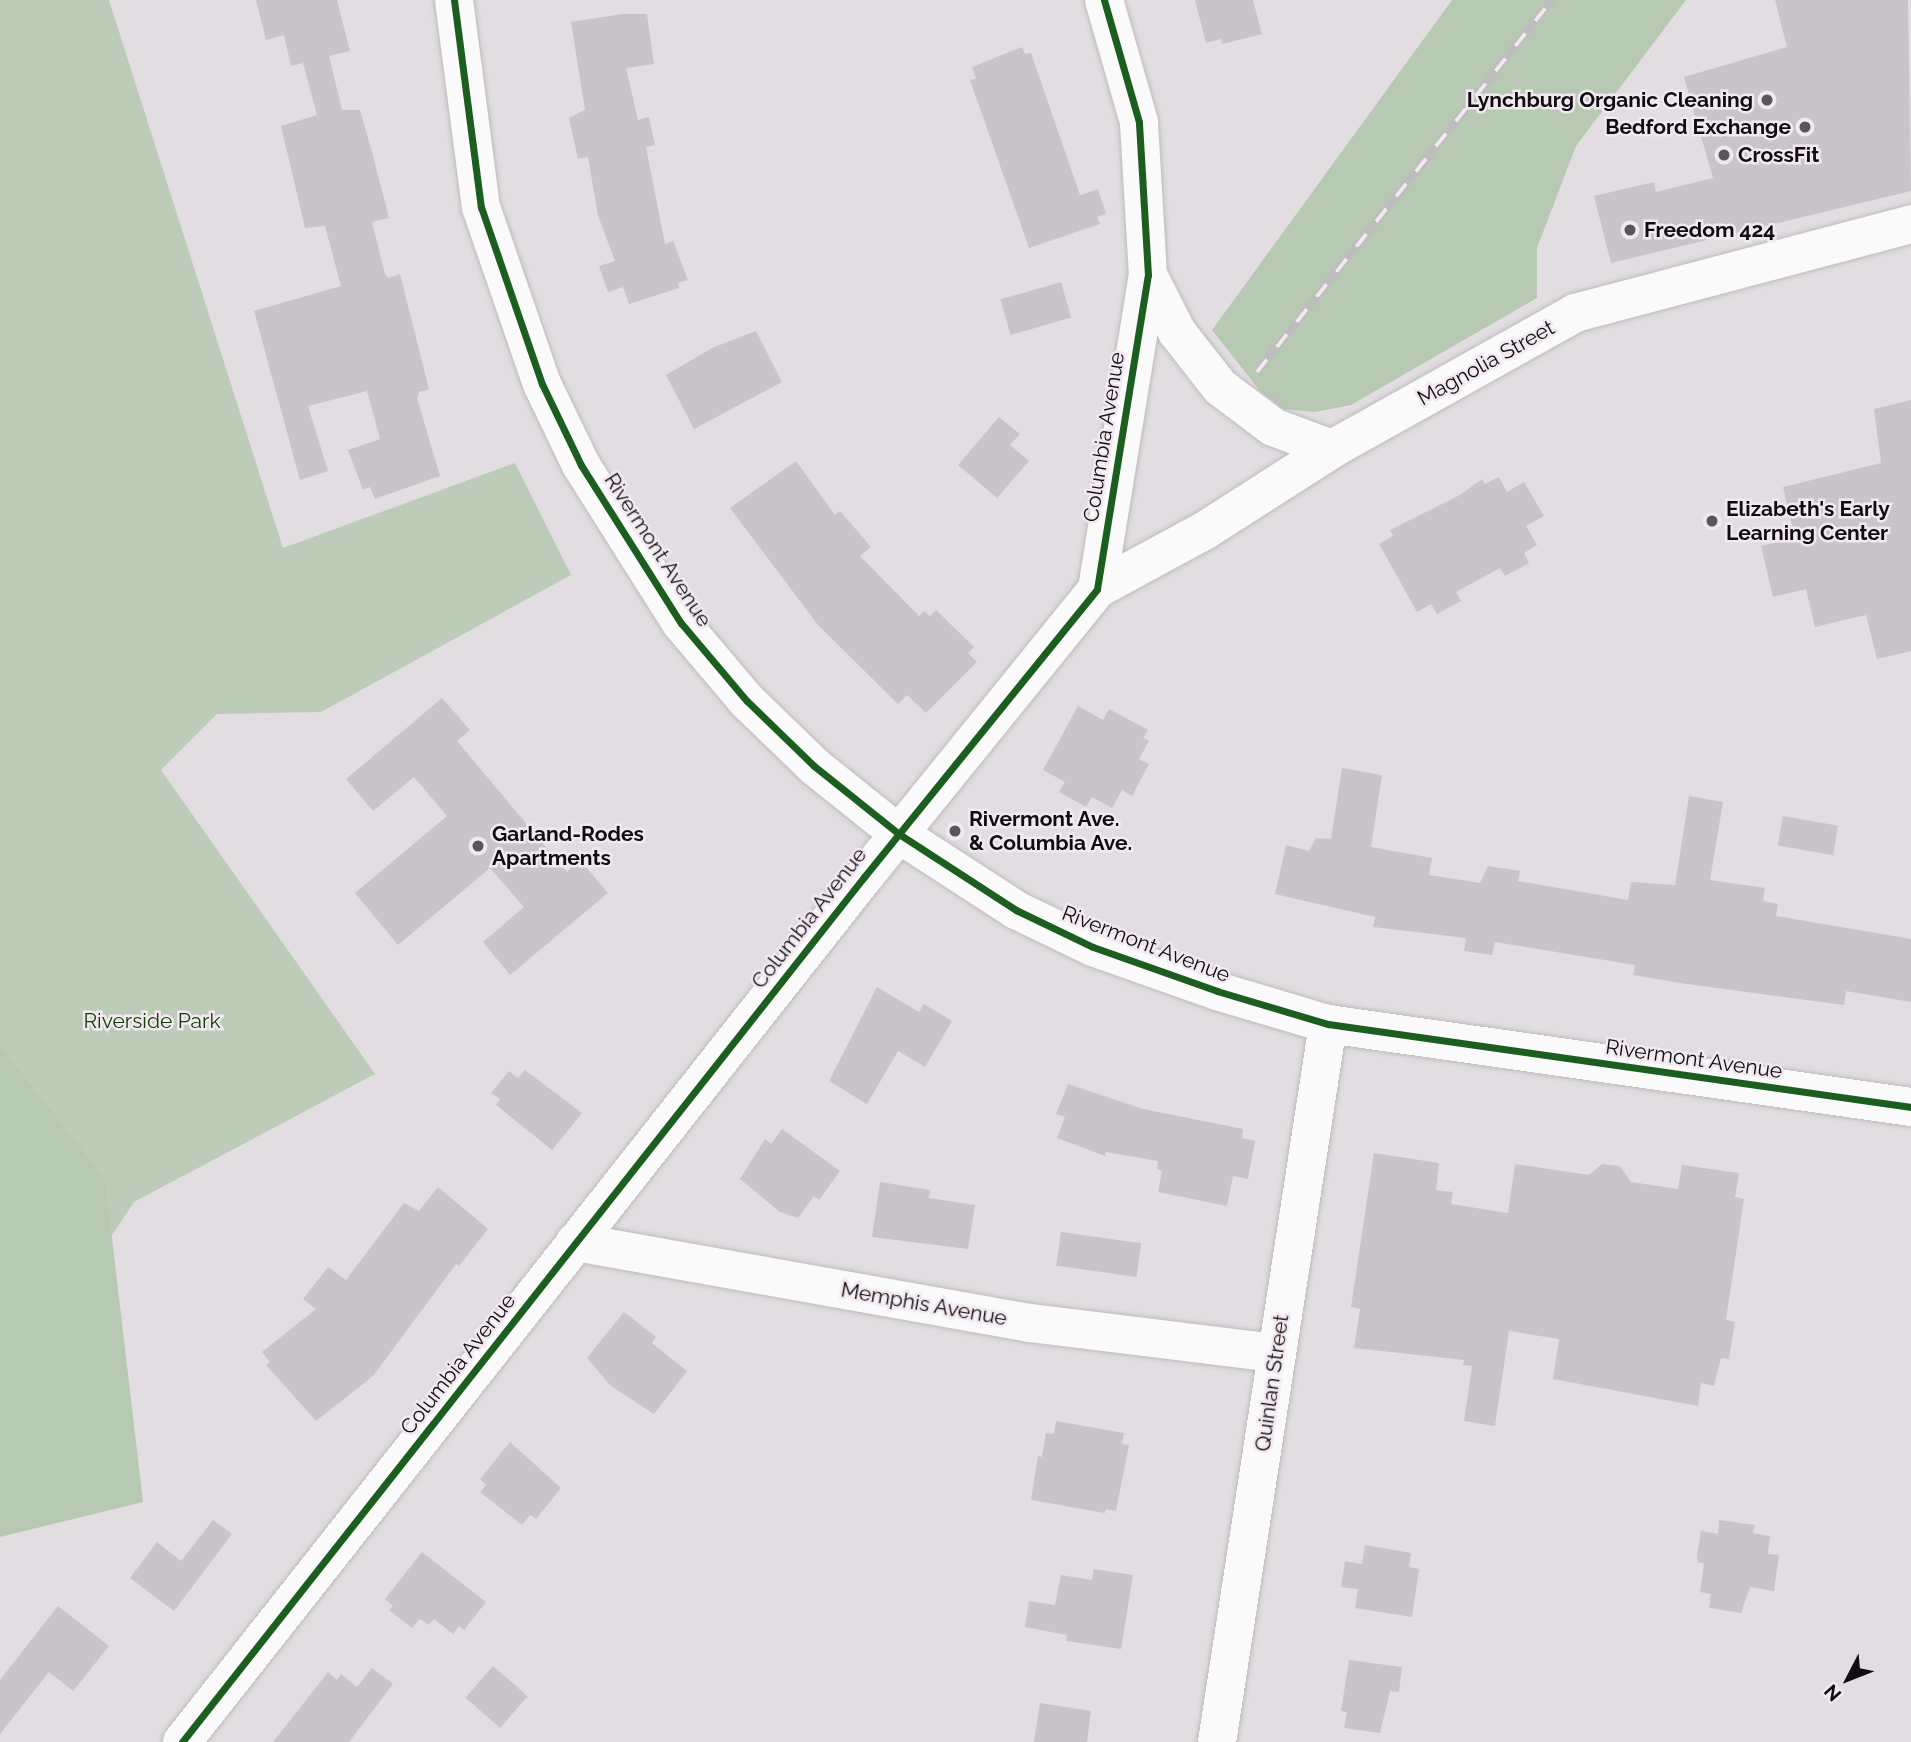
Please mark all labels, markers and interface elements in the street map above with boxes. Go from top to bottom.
place label: Lynchburg Organic Cleaning [1467,87,1753,113]
marker: Lynchburg Organic Cleaning [1759,92,1775,108]
place label: Bedford Exchange [1605,114,1791,140]
marker: Bedford Exchange [1797,119,1813,135]
place label: CrossFit [1738,142,1819,168]
marker: CrossFit [1716,147,1732,163]
place label: Freedom 424 [1644,217,1775,243]
marker: Freedom 424 [1622,222,1638,238]
street label: Magnolia Street [1413,315,1559,411]
street label: Columbia Avenue [1078,350,1130,524]
street label: Rivermont Avenue [599,468,717,632]
place label: Elizabeth's Early Learning Center [1726,496,1890,546]
marker: Elizabeth's Early Learning Center [1704,513,1720,529]
place label: Rivermont Ave. & Columbia Ave. [969,806,1133,856]
place label: Garland-Rodes Apartments [492,821,644,871]
marker: Rivermont Ave. & Columbia Ave. [947,823,963,839]
marker: Garland-Rodes Apartments [470,838,486,854]
street label: Columbia Avenue [746,842,872,994]
street label: Rivermont Avenue [1058,900,1234,988]
park label: Riverside Park [83,1008,221,1034]
street label: Rivermont Avenue [1604,1034,1784,1084]
street label: Memphis Avenue [839,1277,1009,1331]
street label: Columbia Avenue [395,1288,521,1440]
street label: Quinlan Street [1250,1313,1294,1453]
north arrow [1813,1644,1883,1714]
text: N [1819,1680,1845,1706]

